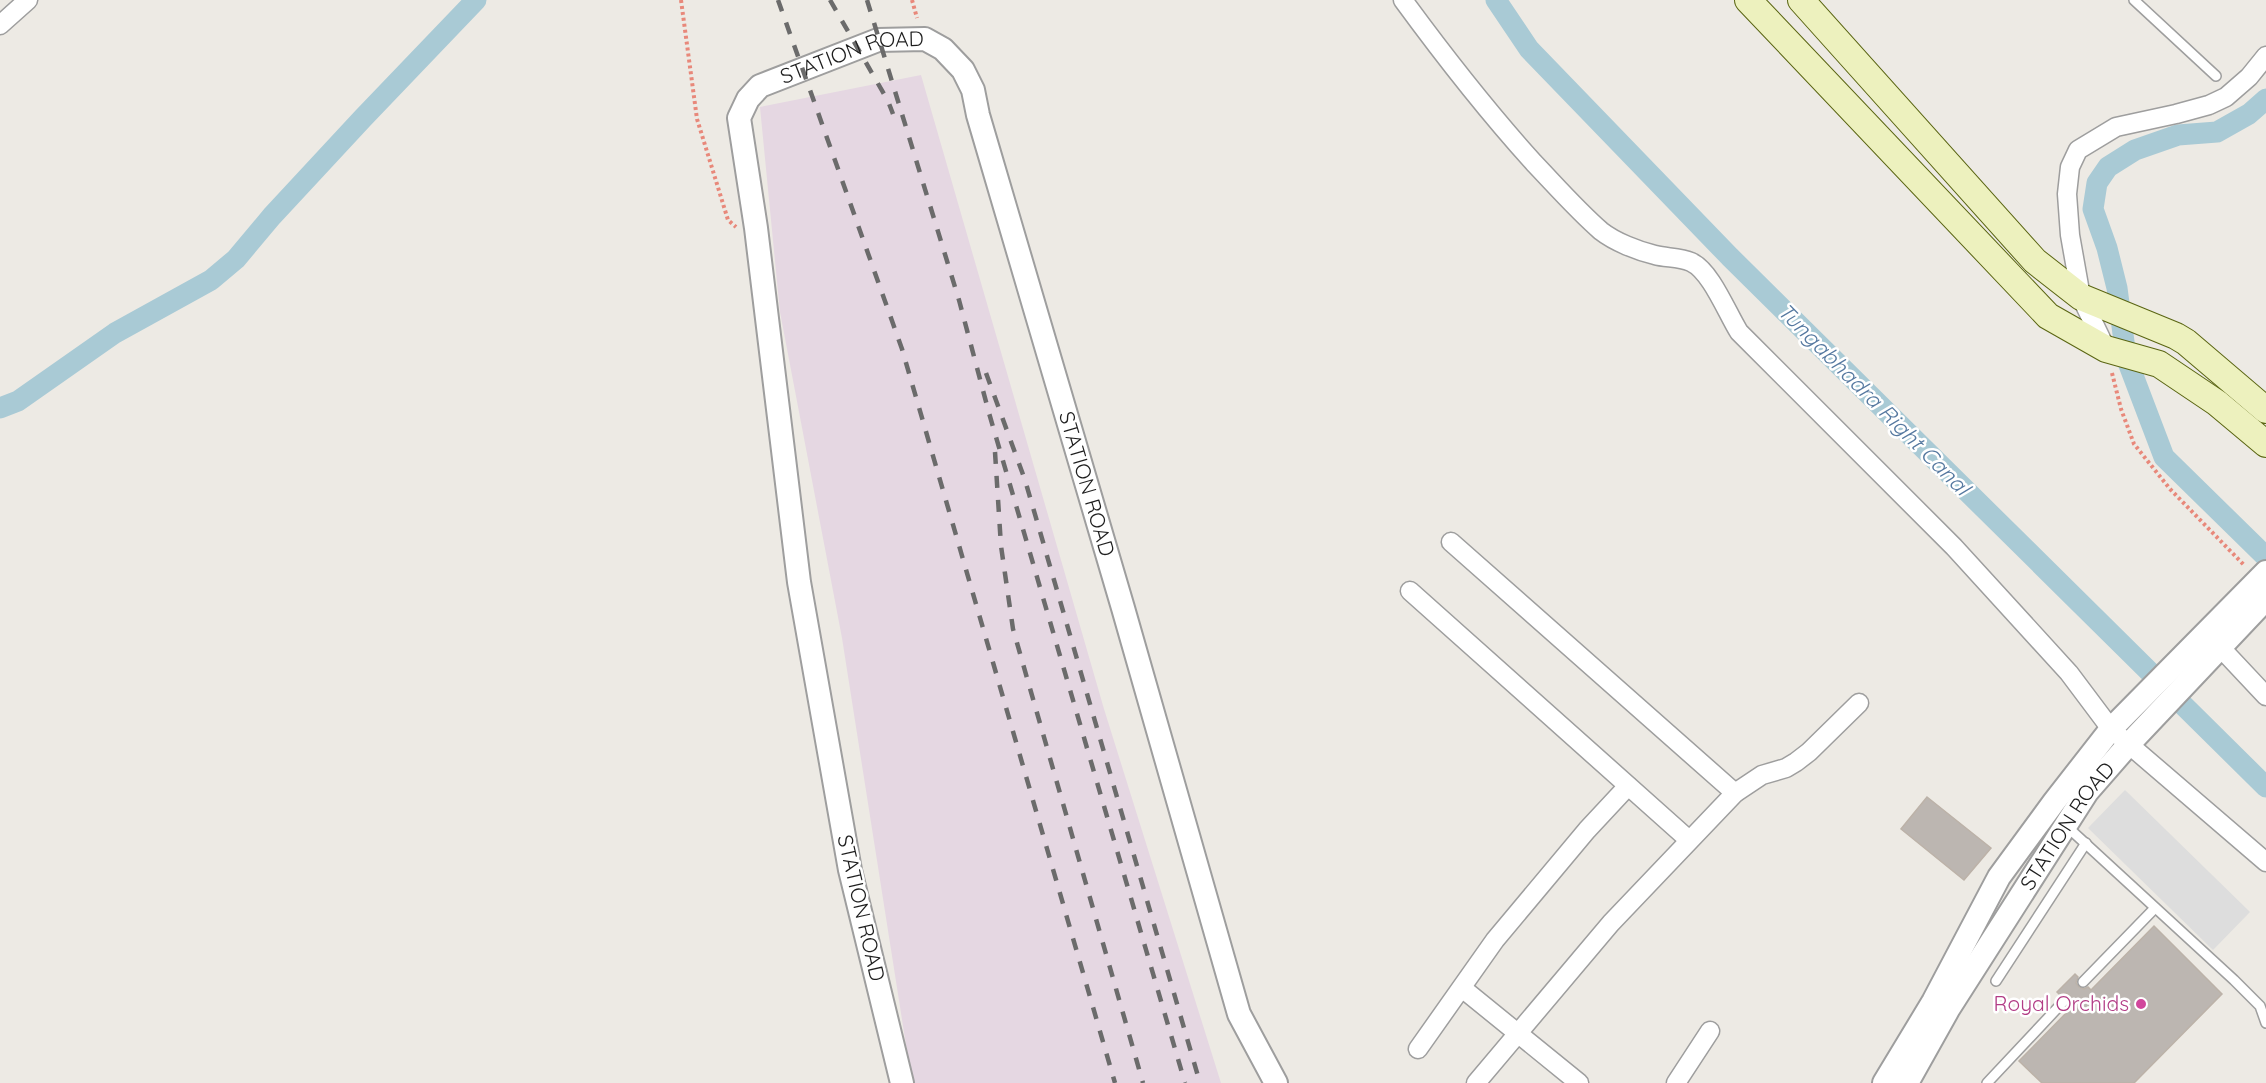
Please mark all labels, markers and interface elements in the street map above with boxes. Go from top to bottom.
street label: STATION ROAD [776,25,924,89]
water label: Tungabhadra Right Canal [1772,297,1978,503]
street label: STATION ROAD [1054,408,1121,559]
street label: STATION ROAD [2014,756,2119,895]
street label: STATION ROAD [832,832,891,984]
place label: Royal Orchids [1994,990,2129,1016]
marker: Royal Orchids [2134,997,2148,1011]

